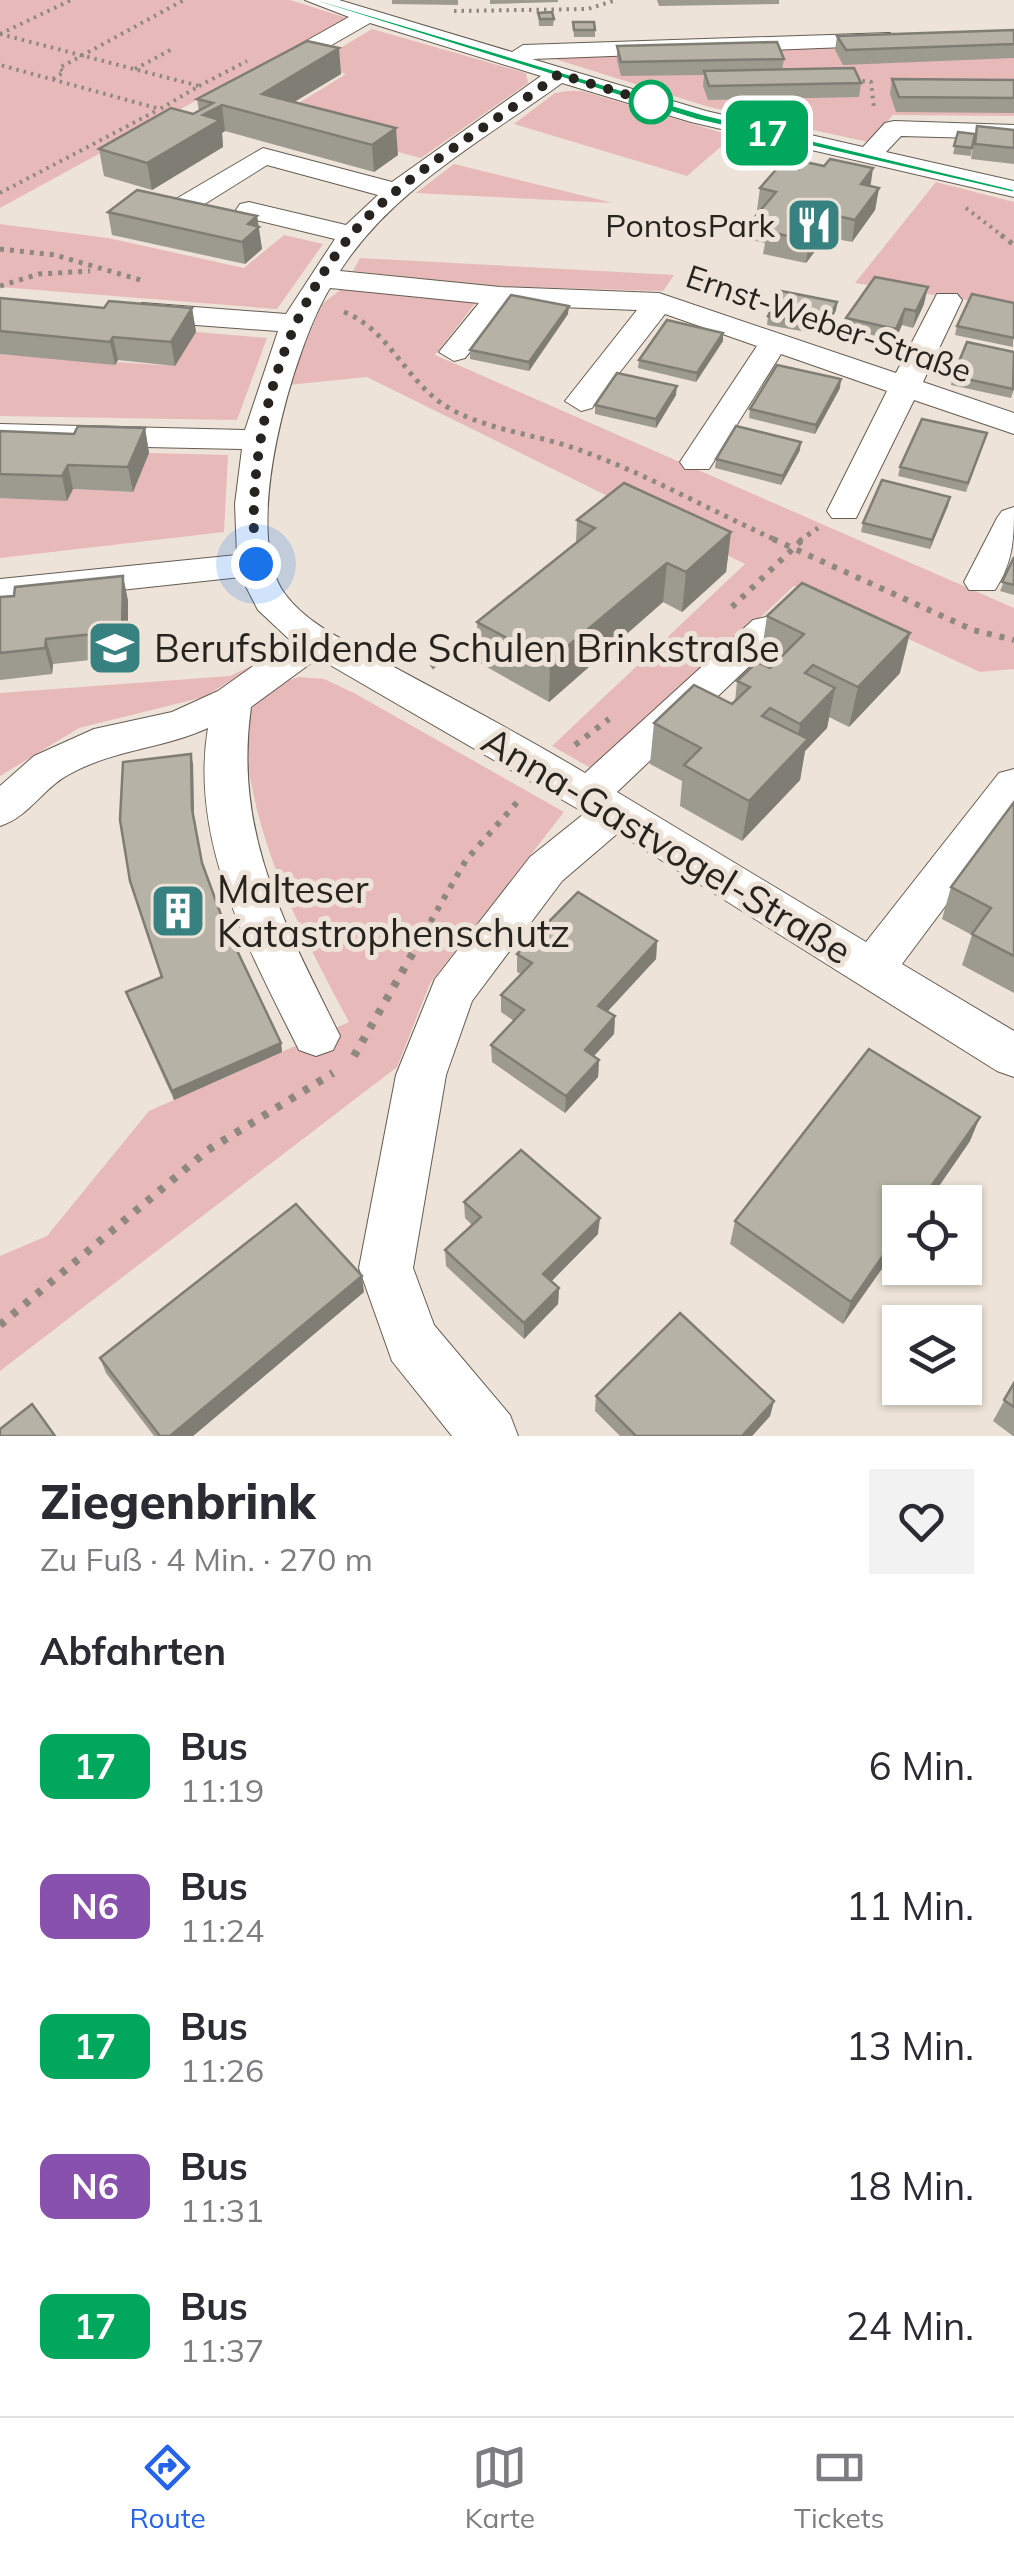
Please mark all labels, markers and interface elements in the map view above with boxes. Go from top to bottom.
unlabelled marker [630,81,672,123]
line badge: 17 [722,100,812,166]
text: 17 [746,111,788,155]
restaurant icon: PontosPark [784,195,844,255]
place label: PontosPark [605,205,776,245]
street label: Ernst-Weber-Straße [681,255,977,391]
your location [231,539,281,589]
school or university icon: Berufsbildende Schulen Brinkstraße [85,618,145,678]
place label: Berufsbildende Schulen Brinkstraße [154,624,780,672]
street label: Anna-Gastvogel-Straße [474,716,860,974]
place label: Malteser Katastrophenschutz [217,865,570,957]
building icon: Malteser Katastrophenschutz [148,881,208,941]
map controls [882,1185,982,1405]
button: locate [882,1185,982,1285]
button: layers [882,1305,982,1405]
button: heart [869,1469,974,1574]
text: Ziegenbrink [40,1471,315,1531]
text: Zu Fuß · 4 Min. · 270 m [40,1539,373,1579]
text: Abfahrten [40,1627,226,1675]
text: Bus [180,1722,248,1770]
text: 6 Min. [869,1742,974,1790]
text: 17 [74,1744,116,1788]
text: 11:19 [180,1770,264,1810]
text: Bus [180,1862,248,1910]
text: 11 Min. [846,1882,974,1930]
text: N6 [71,1884,119,1928]
text: 11:24 [180,1910,264,1950]
text: Bus [180,2002,248,2050]
text: 13 Min. [846,2022,974,2070]
text: 17 [74,2024,116,2068]
text: 11:26 [180,2050,264,2090]
text: Bus [180,2142,248,2190]
text: 18 Min. [846,2162,974,2210]
text: N6 [71,2164,119,2208]
text: 11:31 [180,2190,264,2230]
text: Bus [180,2282,248,2330]
text: 24 Min. [846,2302,974,2350]
text: 17 [74,2304,116,2348]
text: 11:37 [180,2330,264,2370]
tab: Route [130,2440,206,2535]
tab: Karte [465,2440,535,2535]
tab: Tickets [794,2440,884,2535]

